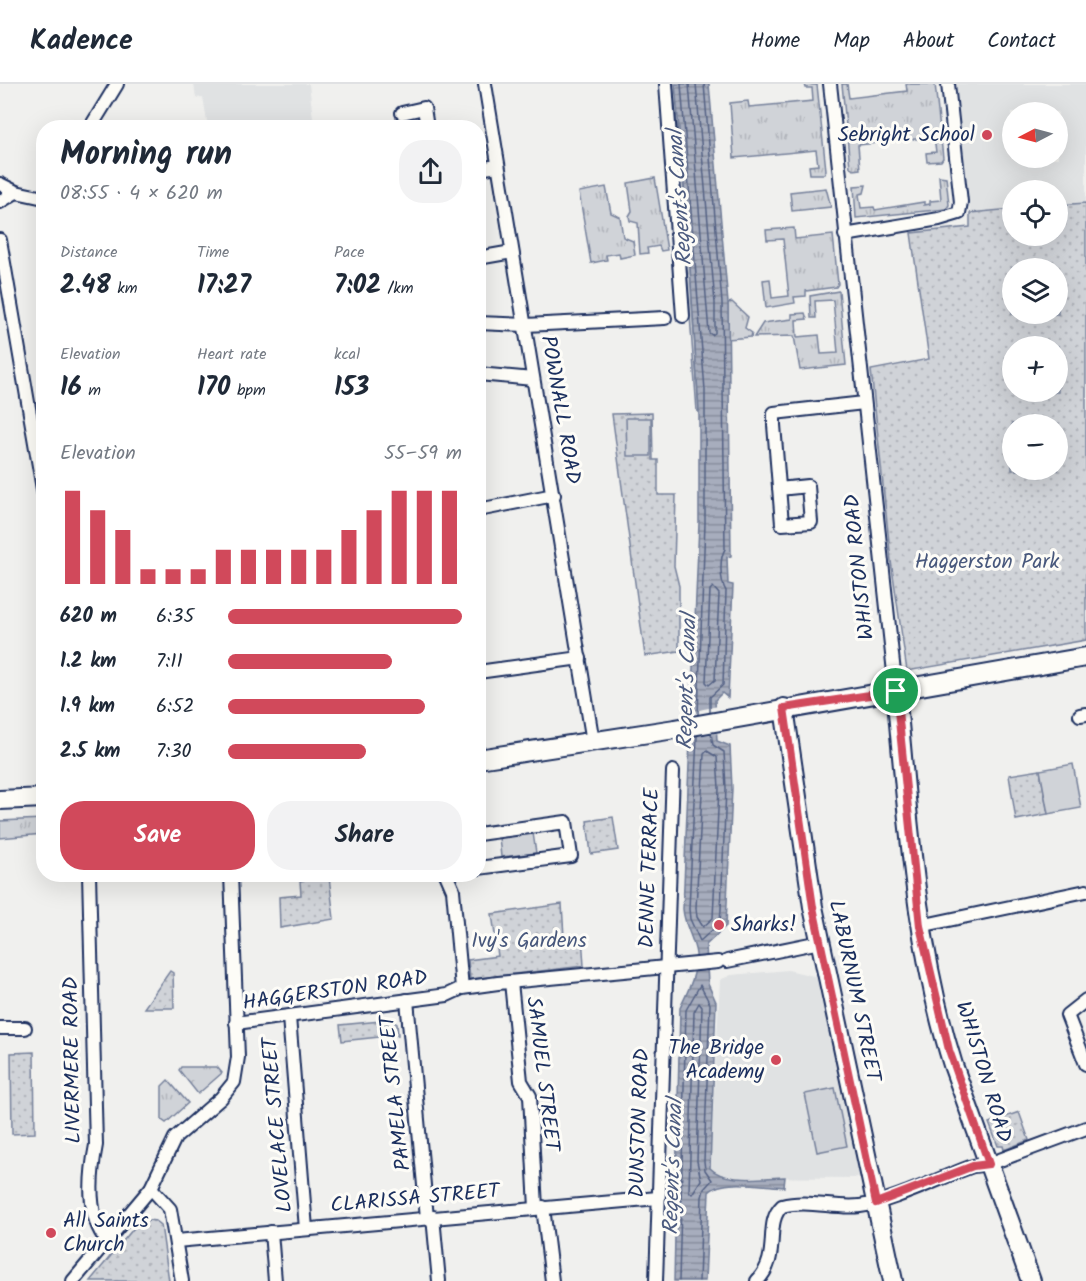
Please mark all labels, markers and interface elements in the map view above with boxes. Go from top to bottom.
text: Kadence [30,19,133,64]
text: Home [751,25,800,58]
text: Map [833,25,870,58]
text: About [903,25,954,58]
text: Contact [987,25,1056,58]
north arrow [1002,102,1068,168]
map controls [1002,102,1068,480]
place label: Sebright School [838,119,975,152]
water label: Regent's Canal [658,125,703,267]
marker: Sebright School [980,128,994,142]
text: Morning run [60,129,232,182]
button: share [399,140,462,203]
text: 08:55 · 4 × 620 m [60,178,223,210]
button: locate [1002,180,1068,246]
text: Distance [60,240,118,265]
text: Time [197,240,229,265]
text: Pace [334,240,365,265]
button: layers [1002,258,1068,324]
text: 2.48 [60,265,111,307]
text: 17:27 [197,265,251,307]
text: 7:02 [334,265,381,307]
text: km [111,276,138,301]
text: /km [381,276,414,301]
street label: POWNALL ROAD [531,333,589,487]
button: + [1002,336,1068,402]
text: Elevation [60,342,121,367]
text: Heart rate [197,342,267,367]
text: kcal [334,342,360,367]
text: 16 [60,367,82,409]
text: 170 [197,367,230,409]
text: 153 [334,367,369,409]
text: m [82,378,101,403]
text: bpm [230,378,266,403]
button: − [1002,414,1068,480]
text: Elevation [60,438,136,470]
text: 55–59 m [384,438,462,470]
street label: WHISTON ROAD [836,492,884,642]
park label: Haggerston Park [915,546,1059,579]
text: 620 m [60,601,117,633]
text: 6:35 [156,601,194,633]
water label: Regent's Canal [668,609,708,750]
text: 1.2 km [60,646,116,678]
text: 7:11 [156,646,183,678]
pin [870,665,921,716]
icon: arrive [879,674,912,707]
text: 1.9 km [60,691,115,723]
text: 6:52 [156,691,194,723]
text: 2.5 km [60,736,120,768]
text: 7:30 [156,736,192,768]
street label: DENNE TERRACE [631,786,669,949]
button: Save [60,801,255,870]
button: Share [267,801,462,870]
street label: LABURNUM STREET [819,897,890,1086]
place label: Sharks! [731,909,797,942]
marker: Sharks! [712,918,726,932]
park label: Ivy's Gardens [471,925,587,958]
street label: HAGGERSTON ROAD [240,962,430,1020]
street label: LIVERMERE ROAD [55,976,91,1144]
street label: SAMUEL STREET [516,995,568,1155]
street label: WHISTON ROAD [946,997,1020,1147]
street label: PAMELA STREET [371,1012,421,1172]
place label: The Bridge Academy [668,1032,765,1089]
street label: LOVELACE STREET [254,1034,302,1214]
street label: DUNSTON ROAD [621,1048,659,1198]
marker: The Bridge Academy [769,1053,783,1067]
water label: Regent's Canal [654,1094,694,1235]
street label: CLARISSA STREET [329,1175,503,1223]
place label: All Saints Church [63,1205,149,1262]
marker: All Saints Church [44,1226,58,1240]

